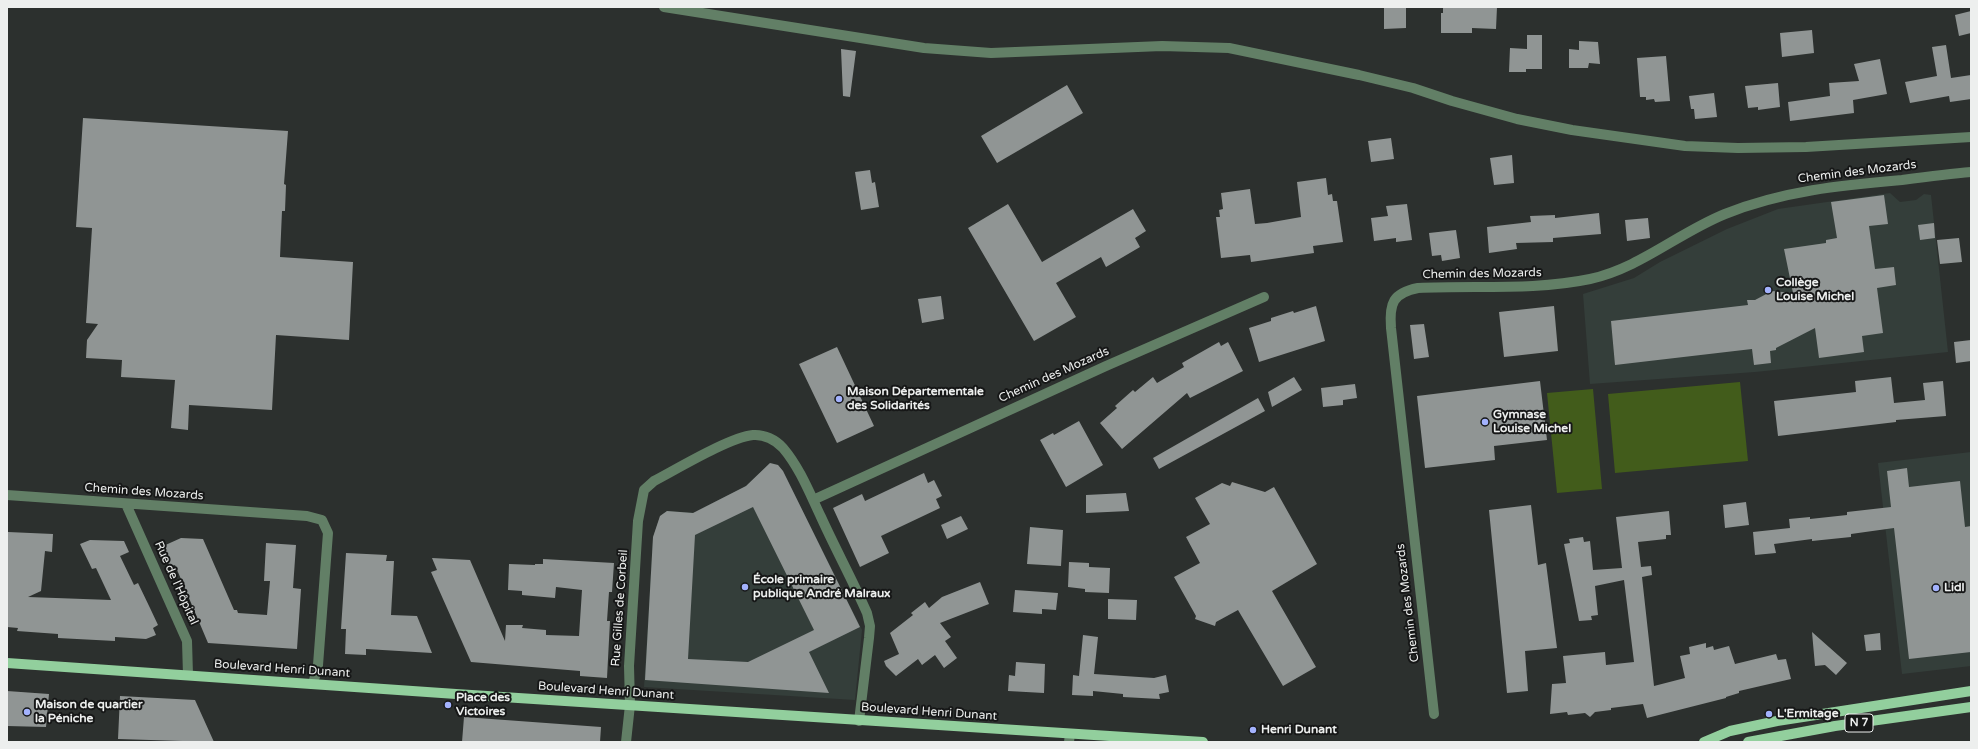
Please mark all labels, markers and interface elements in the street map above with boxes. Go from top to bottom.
street label: Chemin des Mozards [1797,158,1917,186]
street label: Chemin des Mozards [1422,266,1542,282]
place label: Collège Louise Michel [1776,276,1854,304]
marker: Collège Louise Michel [1763,285,1773,295]
street label: Chemin des Mozards [997,344,1111,406]
place label: Maison Départementale des Solidarités [847,385,984,413]
marker: Maison Départementale des Solidarités [834,394,844,404]
place label: Gymnase Louise Michel [1493,408,1571,436]
marker: Gymnase Louise Michel [1480,417,1490,427]
street label: Chemin des Mozards [84,481,204,503]
street label: Rue de l'Hôpital [151,539,201,627]
street label: Chemin des Mozards [1394,543,1422,663]
street label: Rue Gilles de Corbeil [609,549,631,667]
place label: École primaire publique André Malraux [753,573,891,601]
place label: Lidl [1944,581,1964,595]
marker: École primaire publique André Malraux [740,582,750,592]
marker: Lidl [1931,583,1941,593]
street label: Boulevard Henri Dunant [213,657,351,681]
street label: Boulevard Henri Dunant [537,679,675,703]
place label: Place des Victoires [456,691,510,719]
place label: Maison de quartier la Péniche [35,698,142,726]
marker: Place des Victoires [443,700,453,710]
street label: Boulevard Henri Dunant [860,700,998,724]
marker: Maison de quartier la Péniche [22,707,32,717]
place label: L'Ermitage [1777,707,1838,721]
marker: L'Ermitage [1764,709,1774,719]
road number: N 7 [1845,714,1873,732]
place label: Henri Dunant [1261,723,1337,737]
marker: Henri Dunant [1248,725,1258,735]

